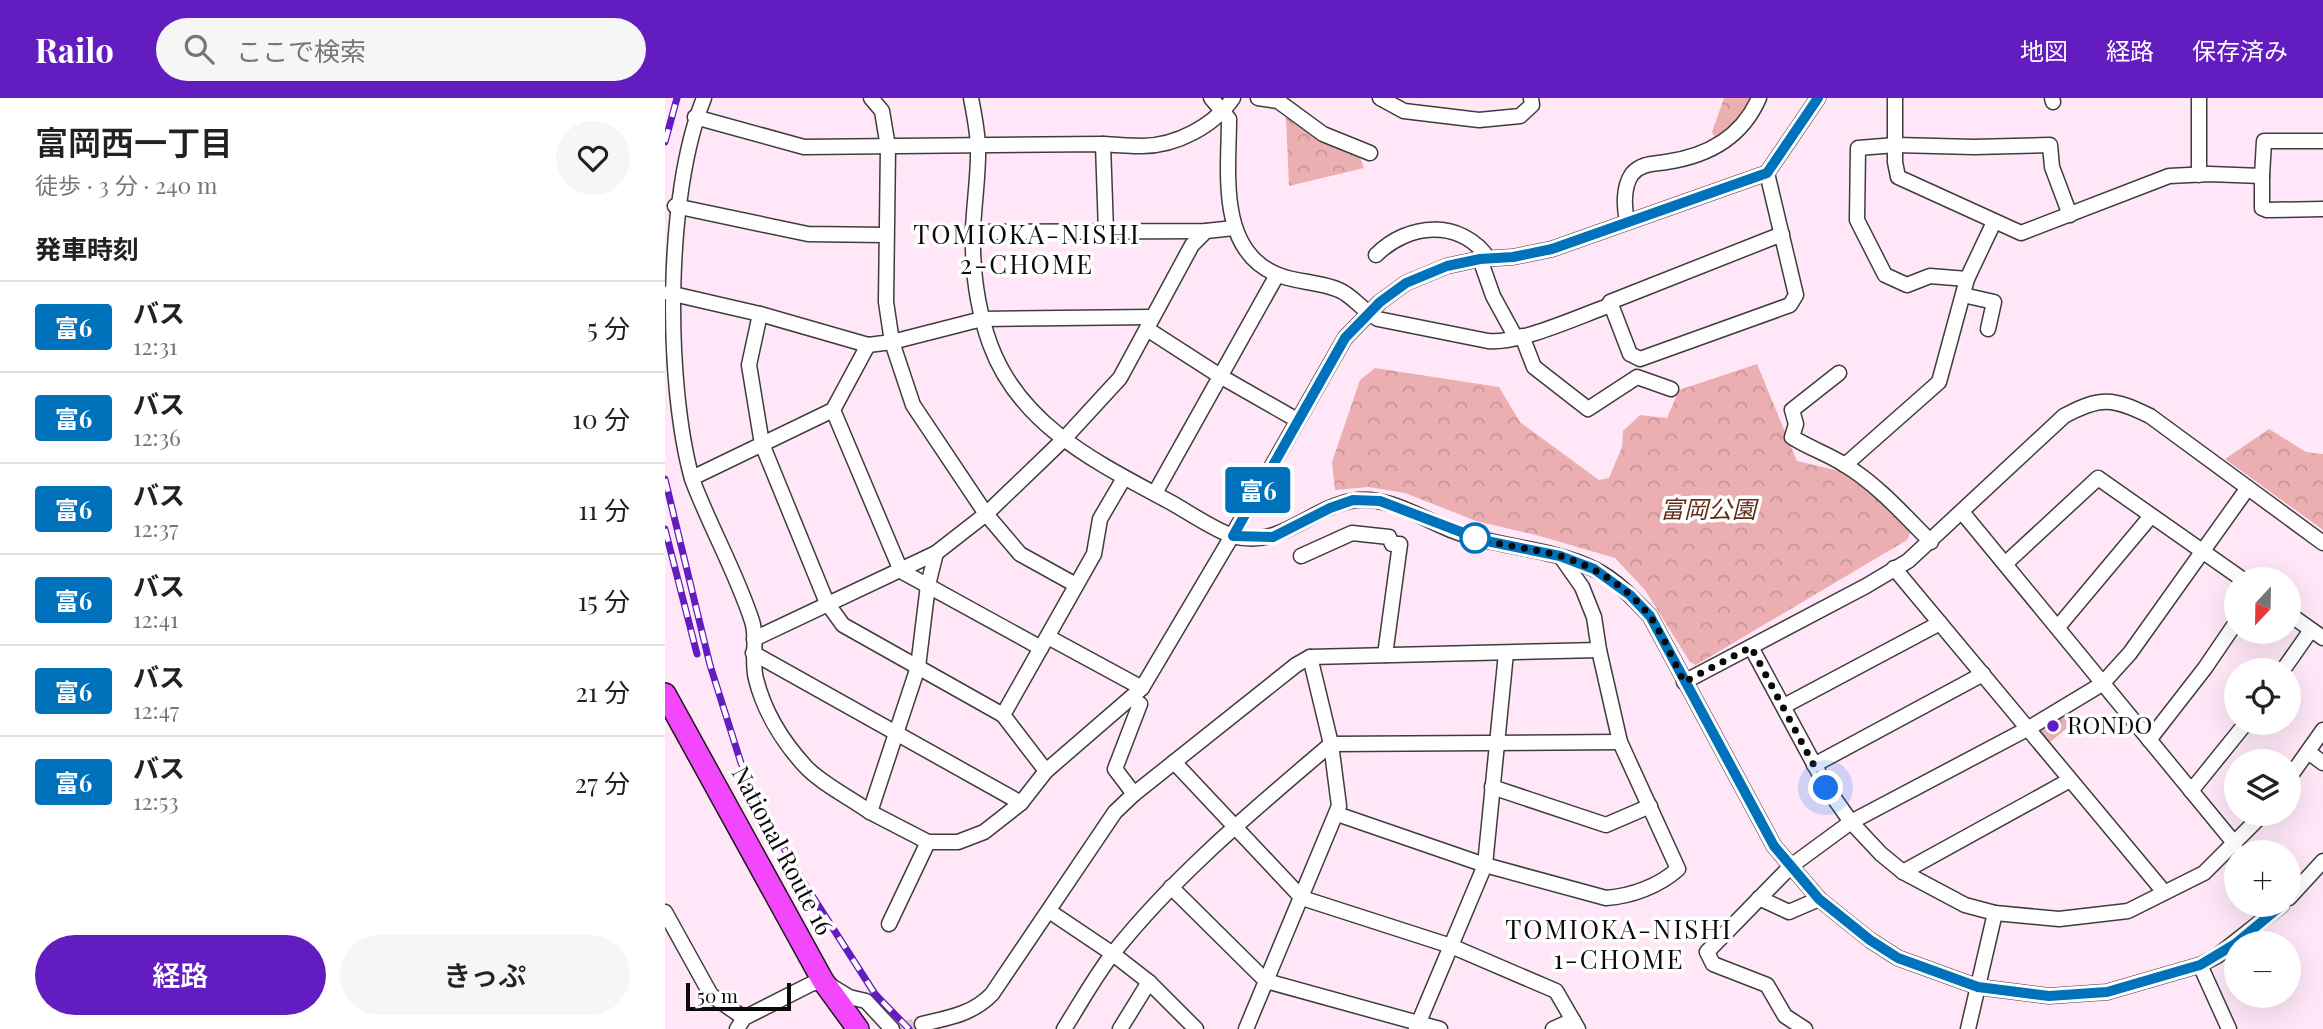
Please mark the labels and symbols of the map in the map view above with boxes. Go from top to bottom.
district label: TOMIOKA-NISHI 2-CHOME [913,216,1141,281]
line badge: 富6 [1227,467,1289,513]
park label: 富岡公園 [1660,492,1759,524]
unlabelled marker [1460,523,1490,553]
north arrow [2224,567,2301,644]
place label: RONDO [2067,708,2152,740]
marker: RONDO [2045,718,2061,734]
street label: National Route 16 [726,760,842,940]
your location [1808,770,1843,805]
district label: TOMIOKA-NISHI 1-CHOME [1505,911,1733,976]
scale bar [686,980,791,1012]

